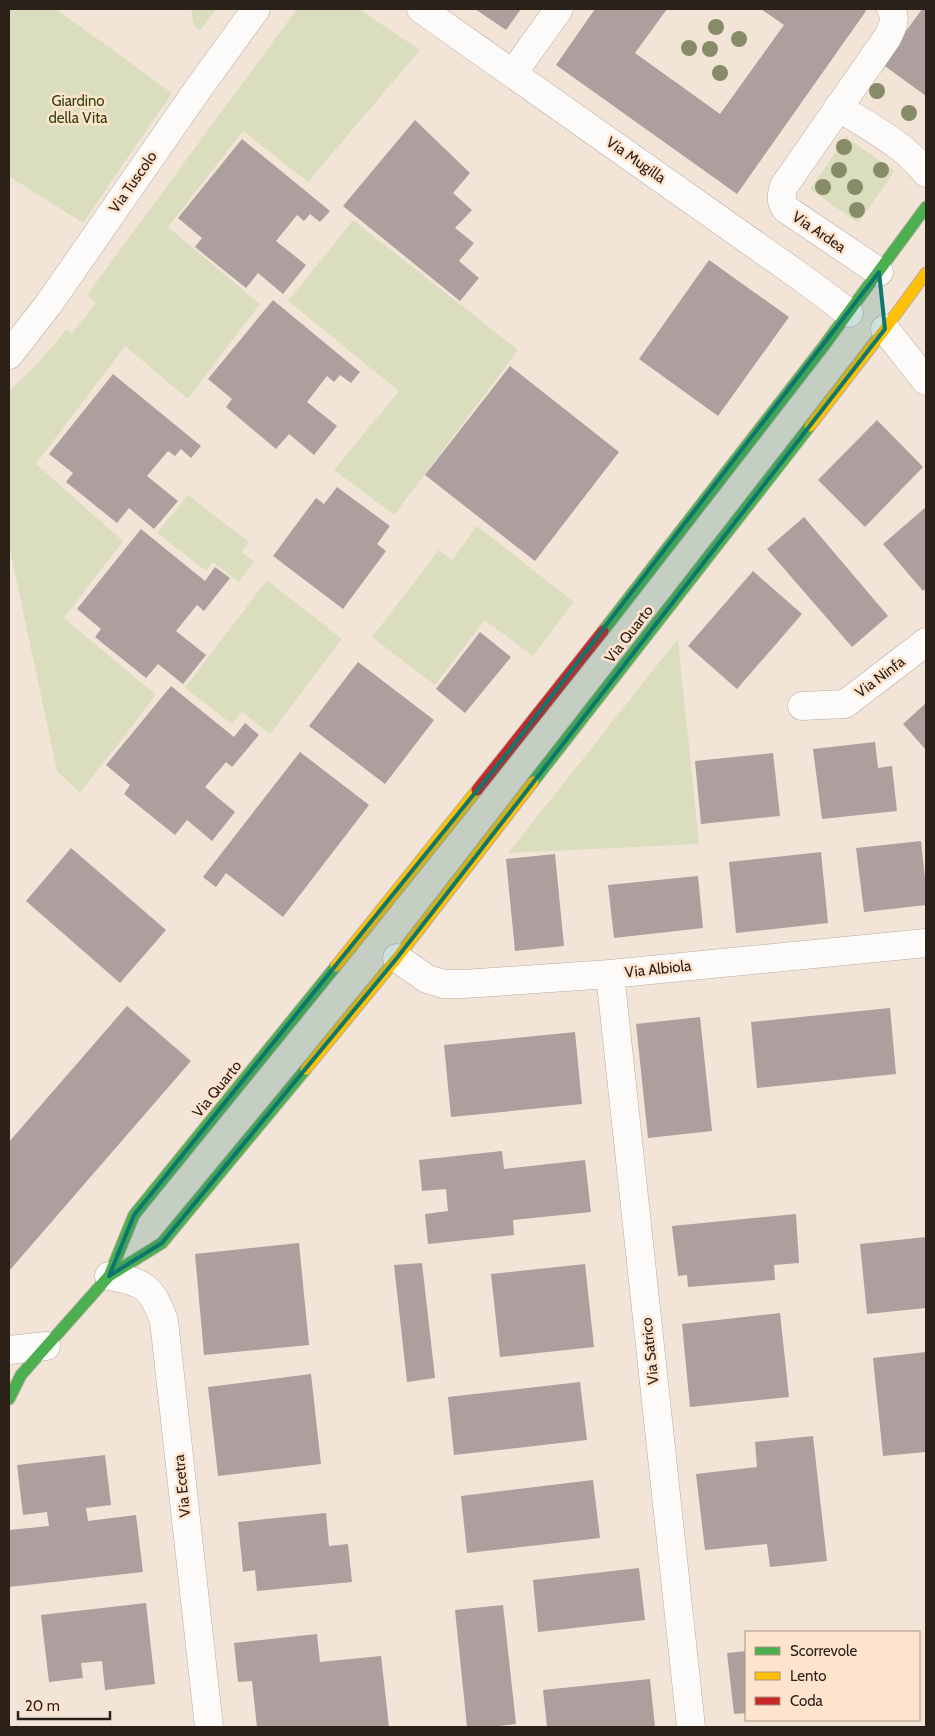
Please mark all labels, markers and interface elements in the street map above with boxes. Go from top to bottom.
park label: Giardino della Vita [49,92,108,127]
street label: Via Mugilla [603,133,670,188]
street label: Via Tuscolo [105,148,161,216]
street label: Via Ardea [789,208,850,257]
street label: Via Quarto [601,602,657,666]
street label: Via Ninfa [852,652,909,702]
street label: Via Albiola [624,956,693,981]
street label: Via Quarto [189,1057,245,1121]
street label: Via Satrico [638,1317,662,1385]
street label: Via Ecetra [170,1453,194,1518]
legend [745,1631,920,1721]
text: Scorrevole [790,1642,858,1660]
text: Lento [790,1667,827,1685]
scale bar [18,1688,110,1720]
text: Coda [790,1692,824,1710]
text: 20 m [25,1697,60,1715]

